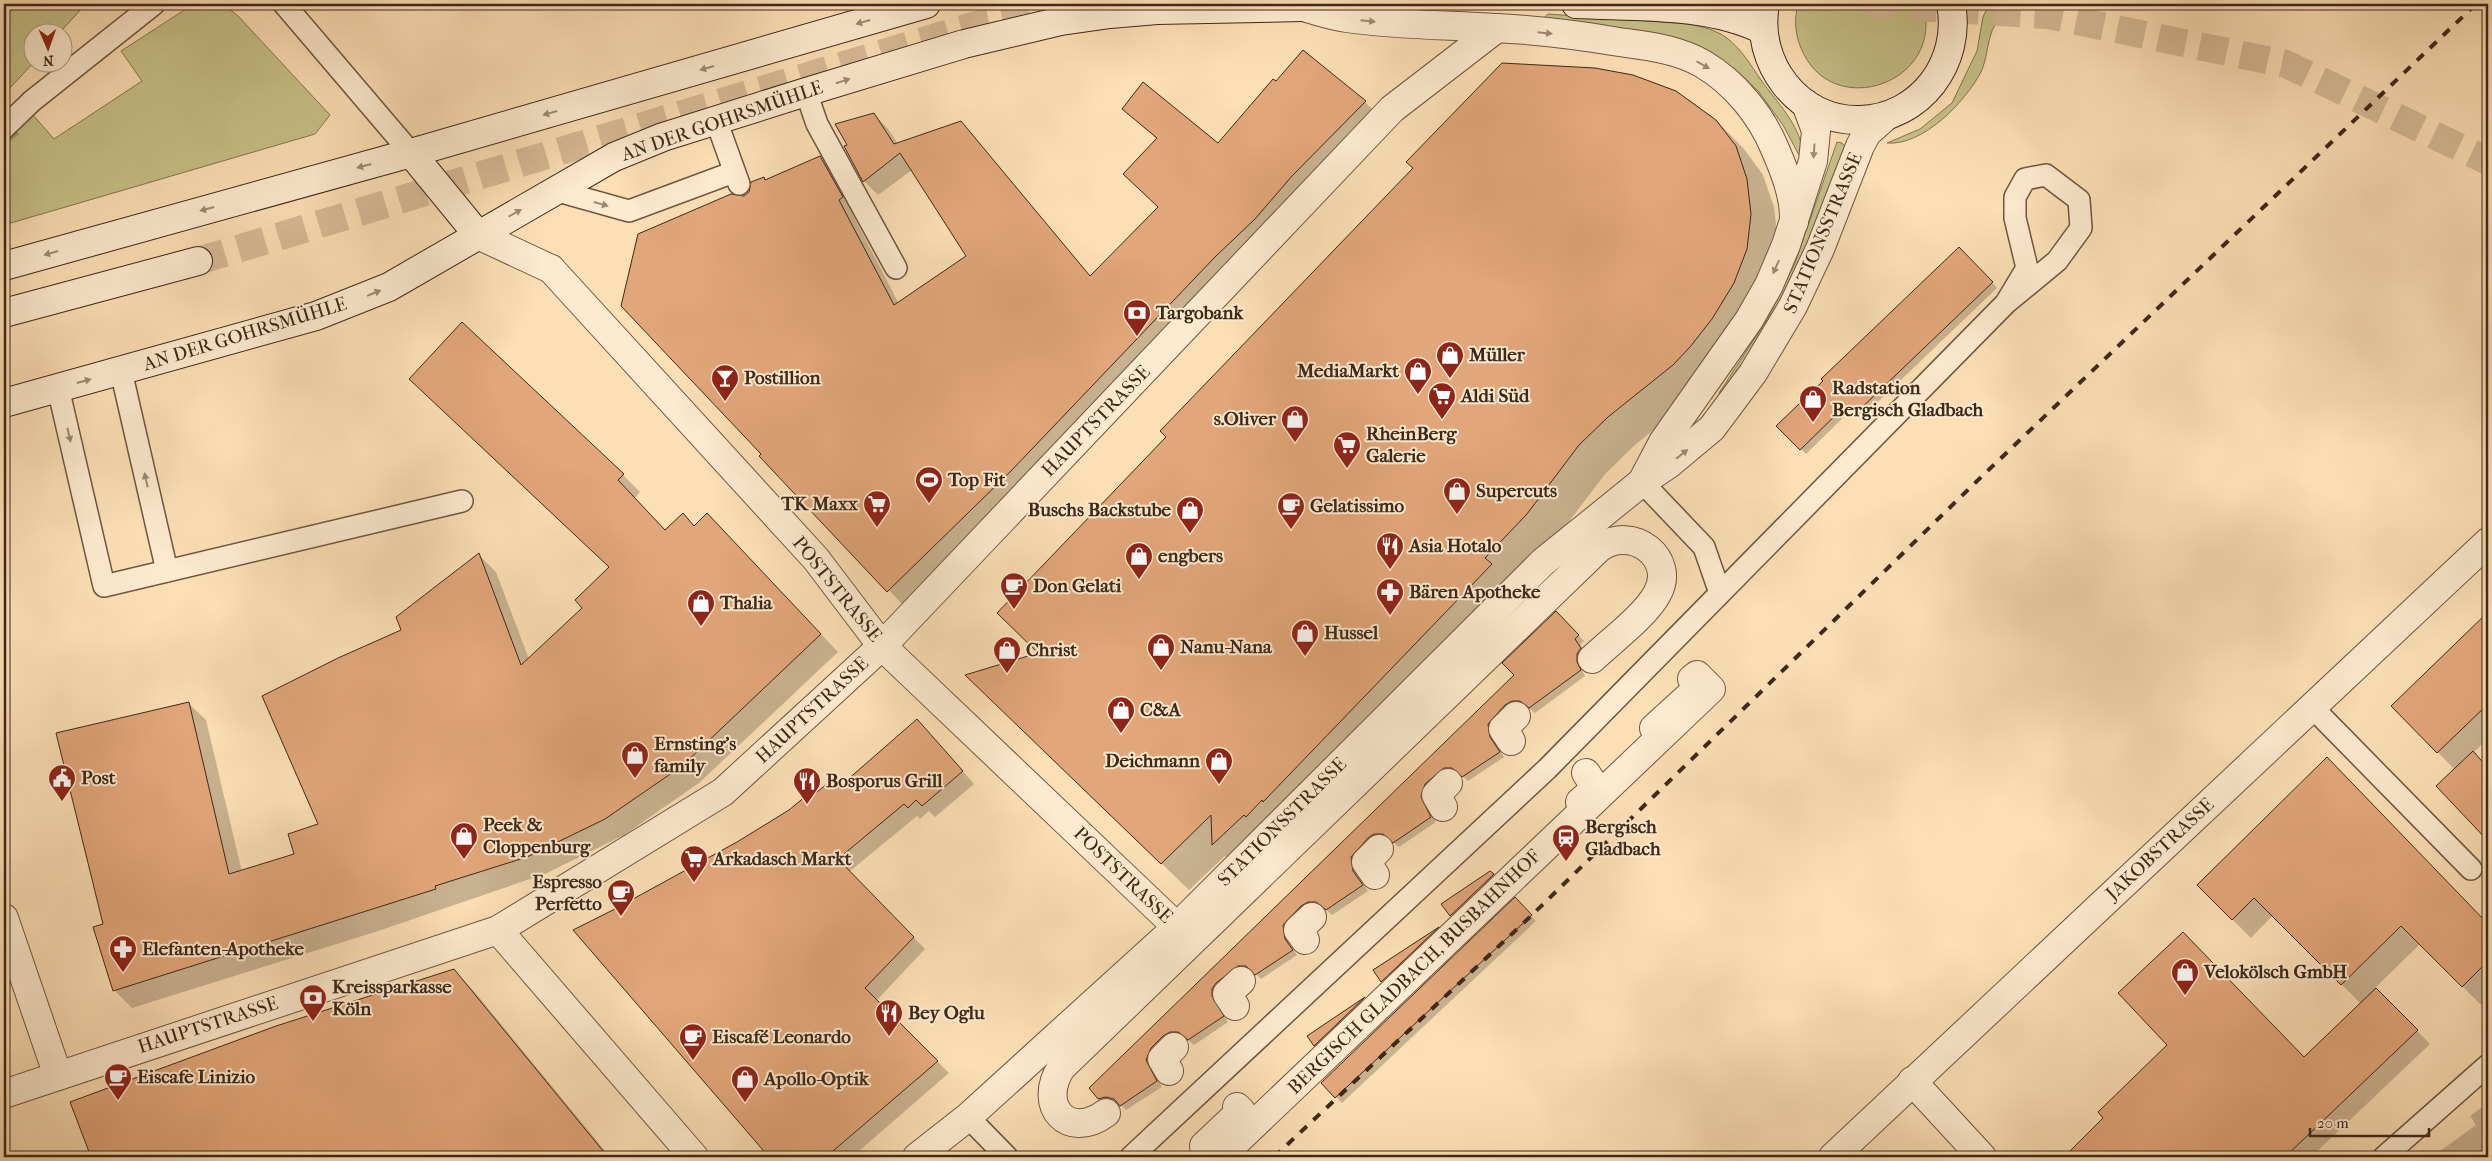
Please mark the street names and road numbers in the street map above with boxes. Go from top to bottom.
street label: AN DER GOHRSMÜHLE [617,76,826,166]
street label: STATIONSSTRASSE [1779,149,1867,317]
street label: AN DER GOHRSMÜHLE [140,292,350,376]
street label: HAUPTSTRASSE [1037,360,1155,481]
street label: POSTSTRASSE [788,532,886,646]
street label: HAUPTSTRASSE [751,652,873,768]
street label: STATIONSSTRASSE [1213,753,1351,891]
street label: JAKOBSTRASSE [2100,793,2219,906]
street label: POSTSTRASSE [1069,822,1177,928]
street label: BERGISCH GLADBACH, BUSBAHNHOF [1283,845,1545,1099]
street label: HAUPTSTRASSE [135,992,281,1058]

